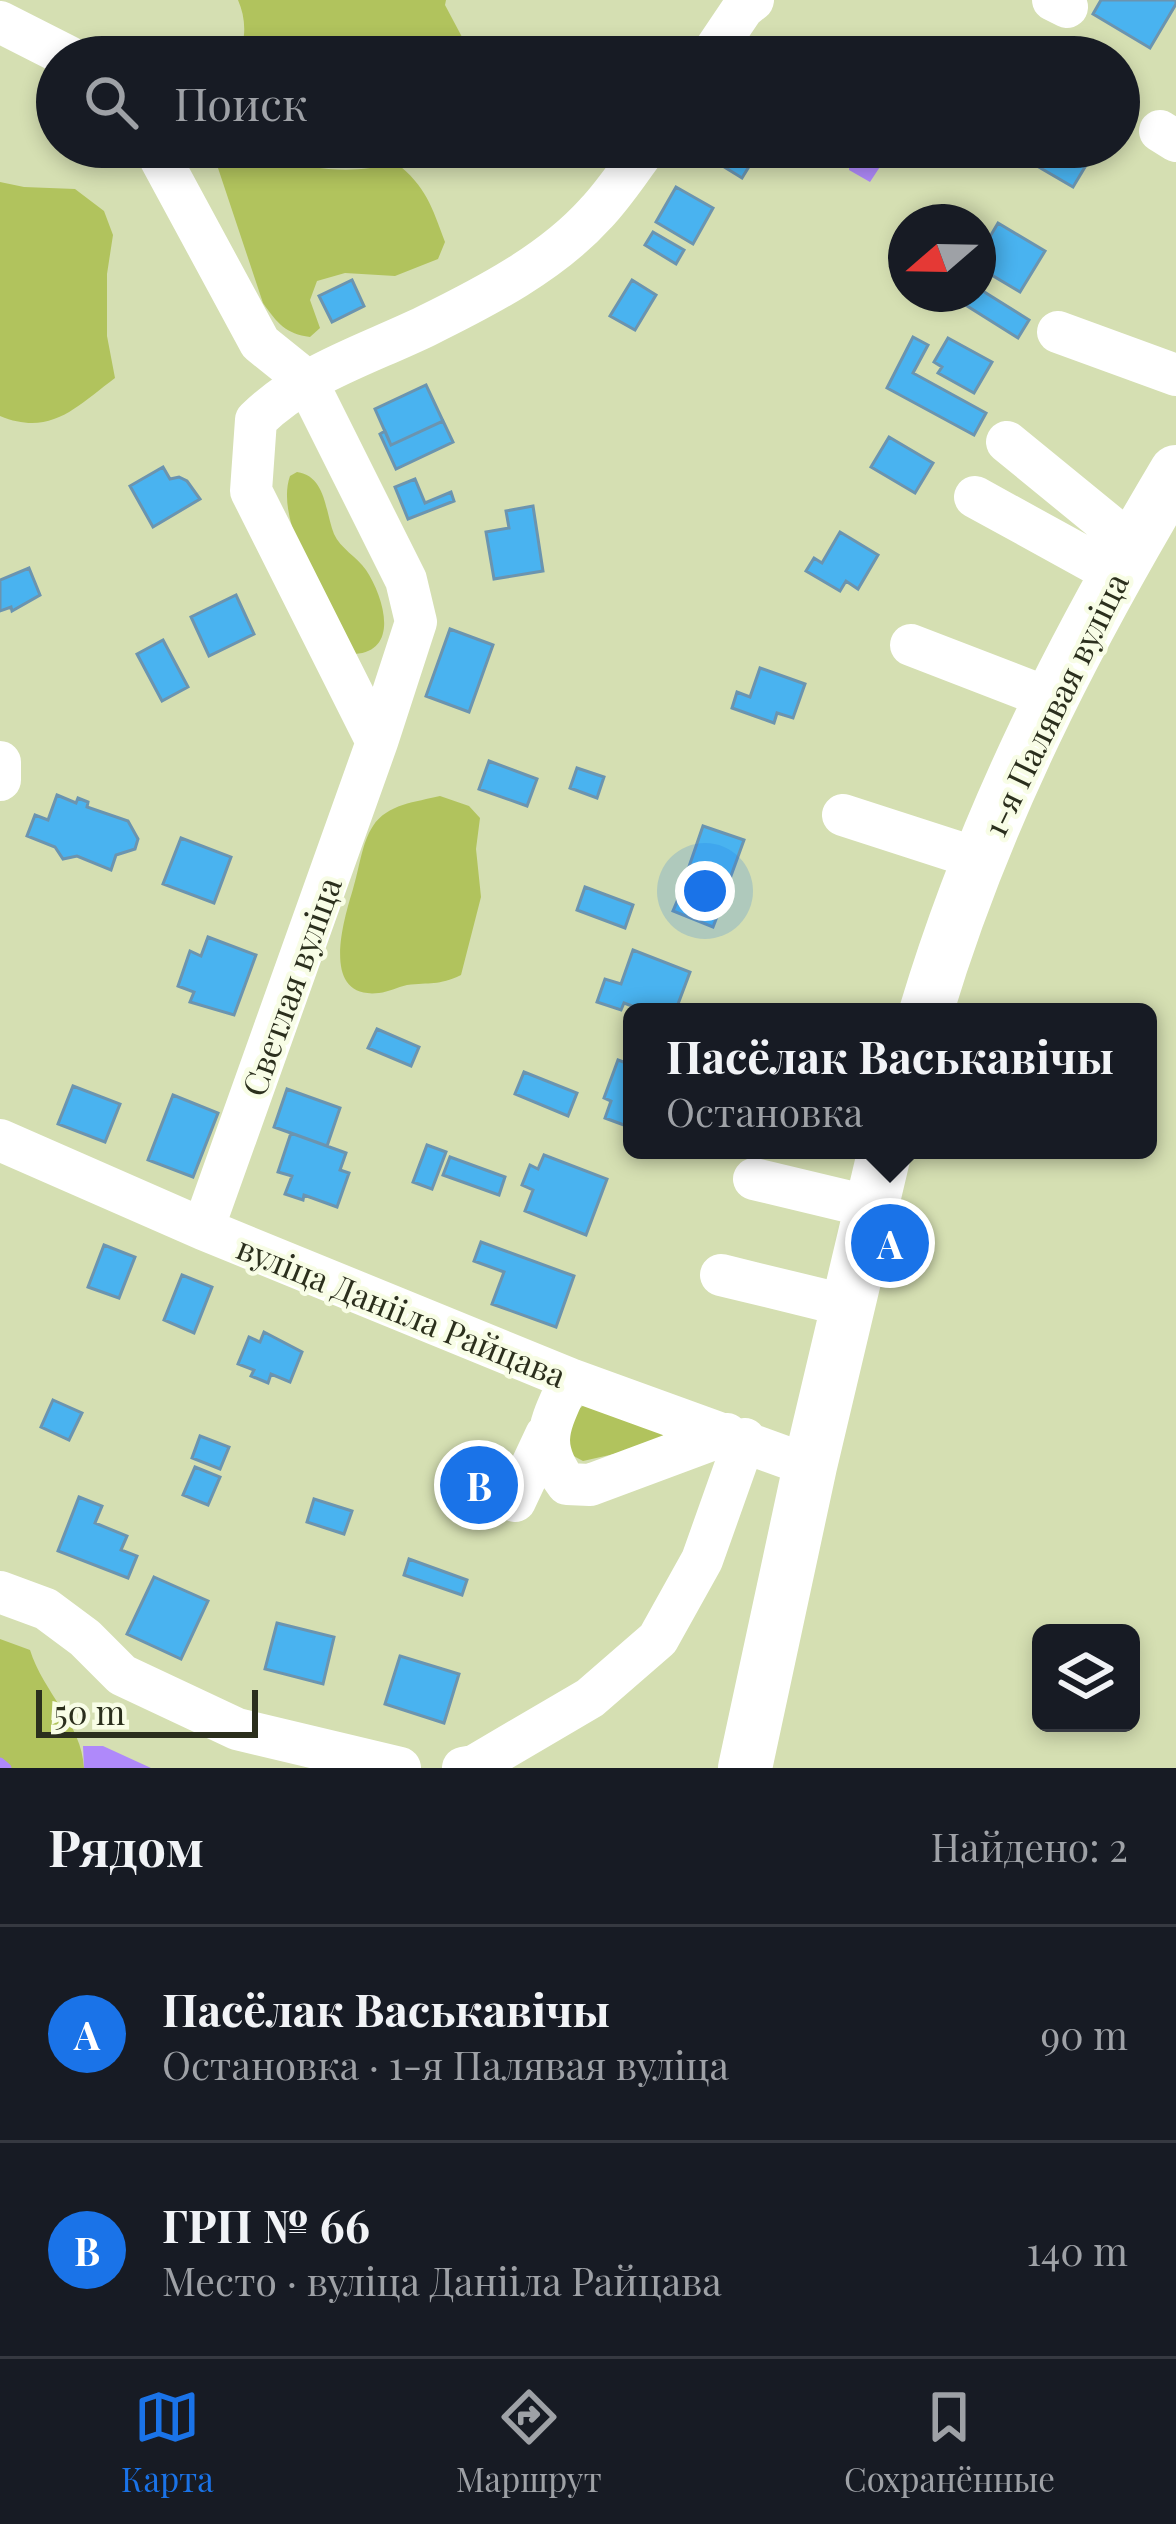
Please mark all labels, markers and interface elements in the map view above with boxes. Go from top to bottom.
search box [36,36,1140,168]
icon: search [78,69,144,135]
text: Поиск [174,72,308,132]
north arrow [888,204,996,312]
street label: 1-я Палявая вуліца [971,564,1137,843]
your location [675,861,735,921]
street label: Светлая вуліца [230,870,350,1101]
popup [623,1003,1157,1159]
text: Пасёлак Васькавічы [666,1025,1114,1085]
text: Остановка [666,1085,863,1137]
pin: A [851,1198,929,1288]
street label: вуліца Данііла Райцава [231,1224,574,1396]
pin: B [440,1440,518,1530]
map controls [1032,1624,1140,1732]
button: layers [1032,1624,1140,1732]
scale bar [36,1684,258,1737]
text: 50 m [54,1689,125,1733]
text: Рядом [48,1812,204,1880]
text: Найдено: 2 [931,1820,1128,1872]
text: Пасёлак Васькавічы [162,1978,610,2038]
text: A [74,2008,100,2060]
text: 90 m [1040,2008,1128,2060]
text: Остановка · 1-я Палявая вуліца [162,2038,729,2090]
text: ГРП № 66 [162,2194,370,2254]
text: B [74,2224,100,2276]
text: 140 m [1027,2224,1128,2276]
text: Место · вуліца Данііла Райцава [162,2254,722,2306]
tab: Карта [121,2384,214,2500]
tab: Маршрут [456,2384,602,2500]
tab: Сохранённые [844,2384,1055,2500]

